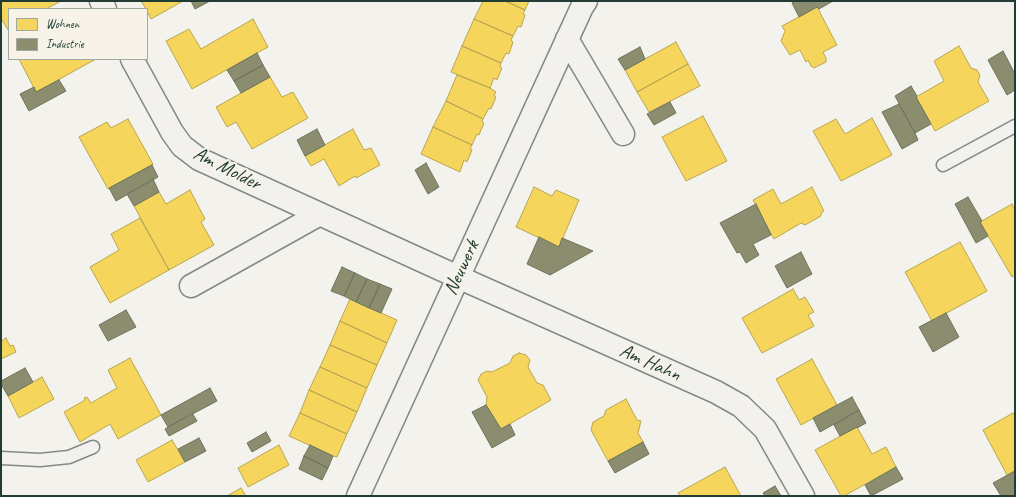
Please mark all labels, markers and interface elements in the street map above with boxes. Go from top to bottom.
legend [8,8,148,60]
text: Wohnen [46,16,79,32]
text: Industrie [46,36,84,52]
street label: Am Molder [189,142,265,196]
street label: Neuwerk [439,237,485,299]
street label: Am Hahn [616,339,684,387]

